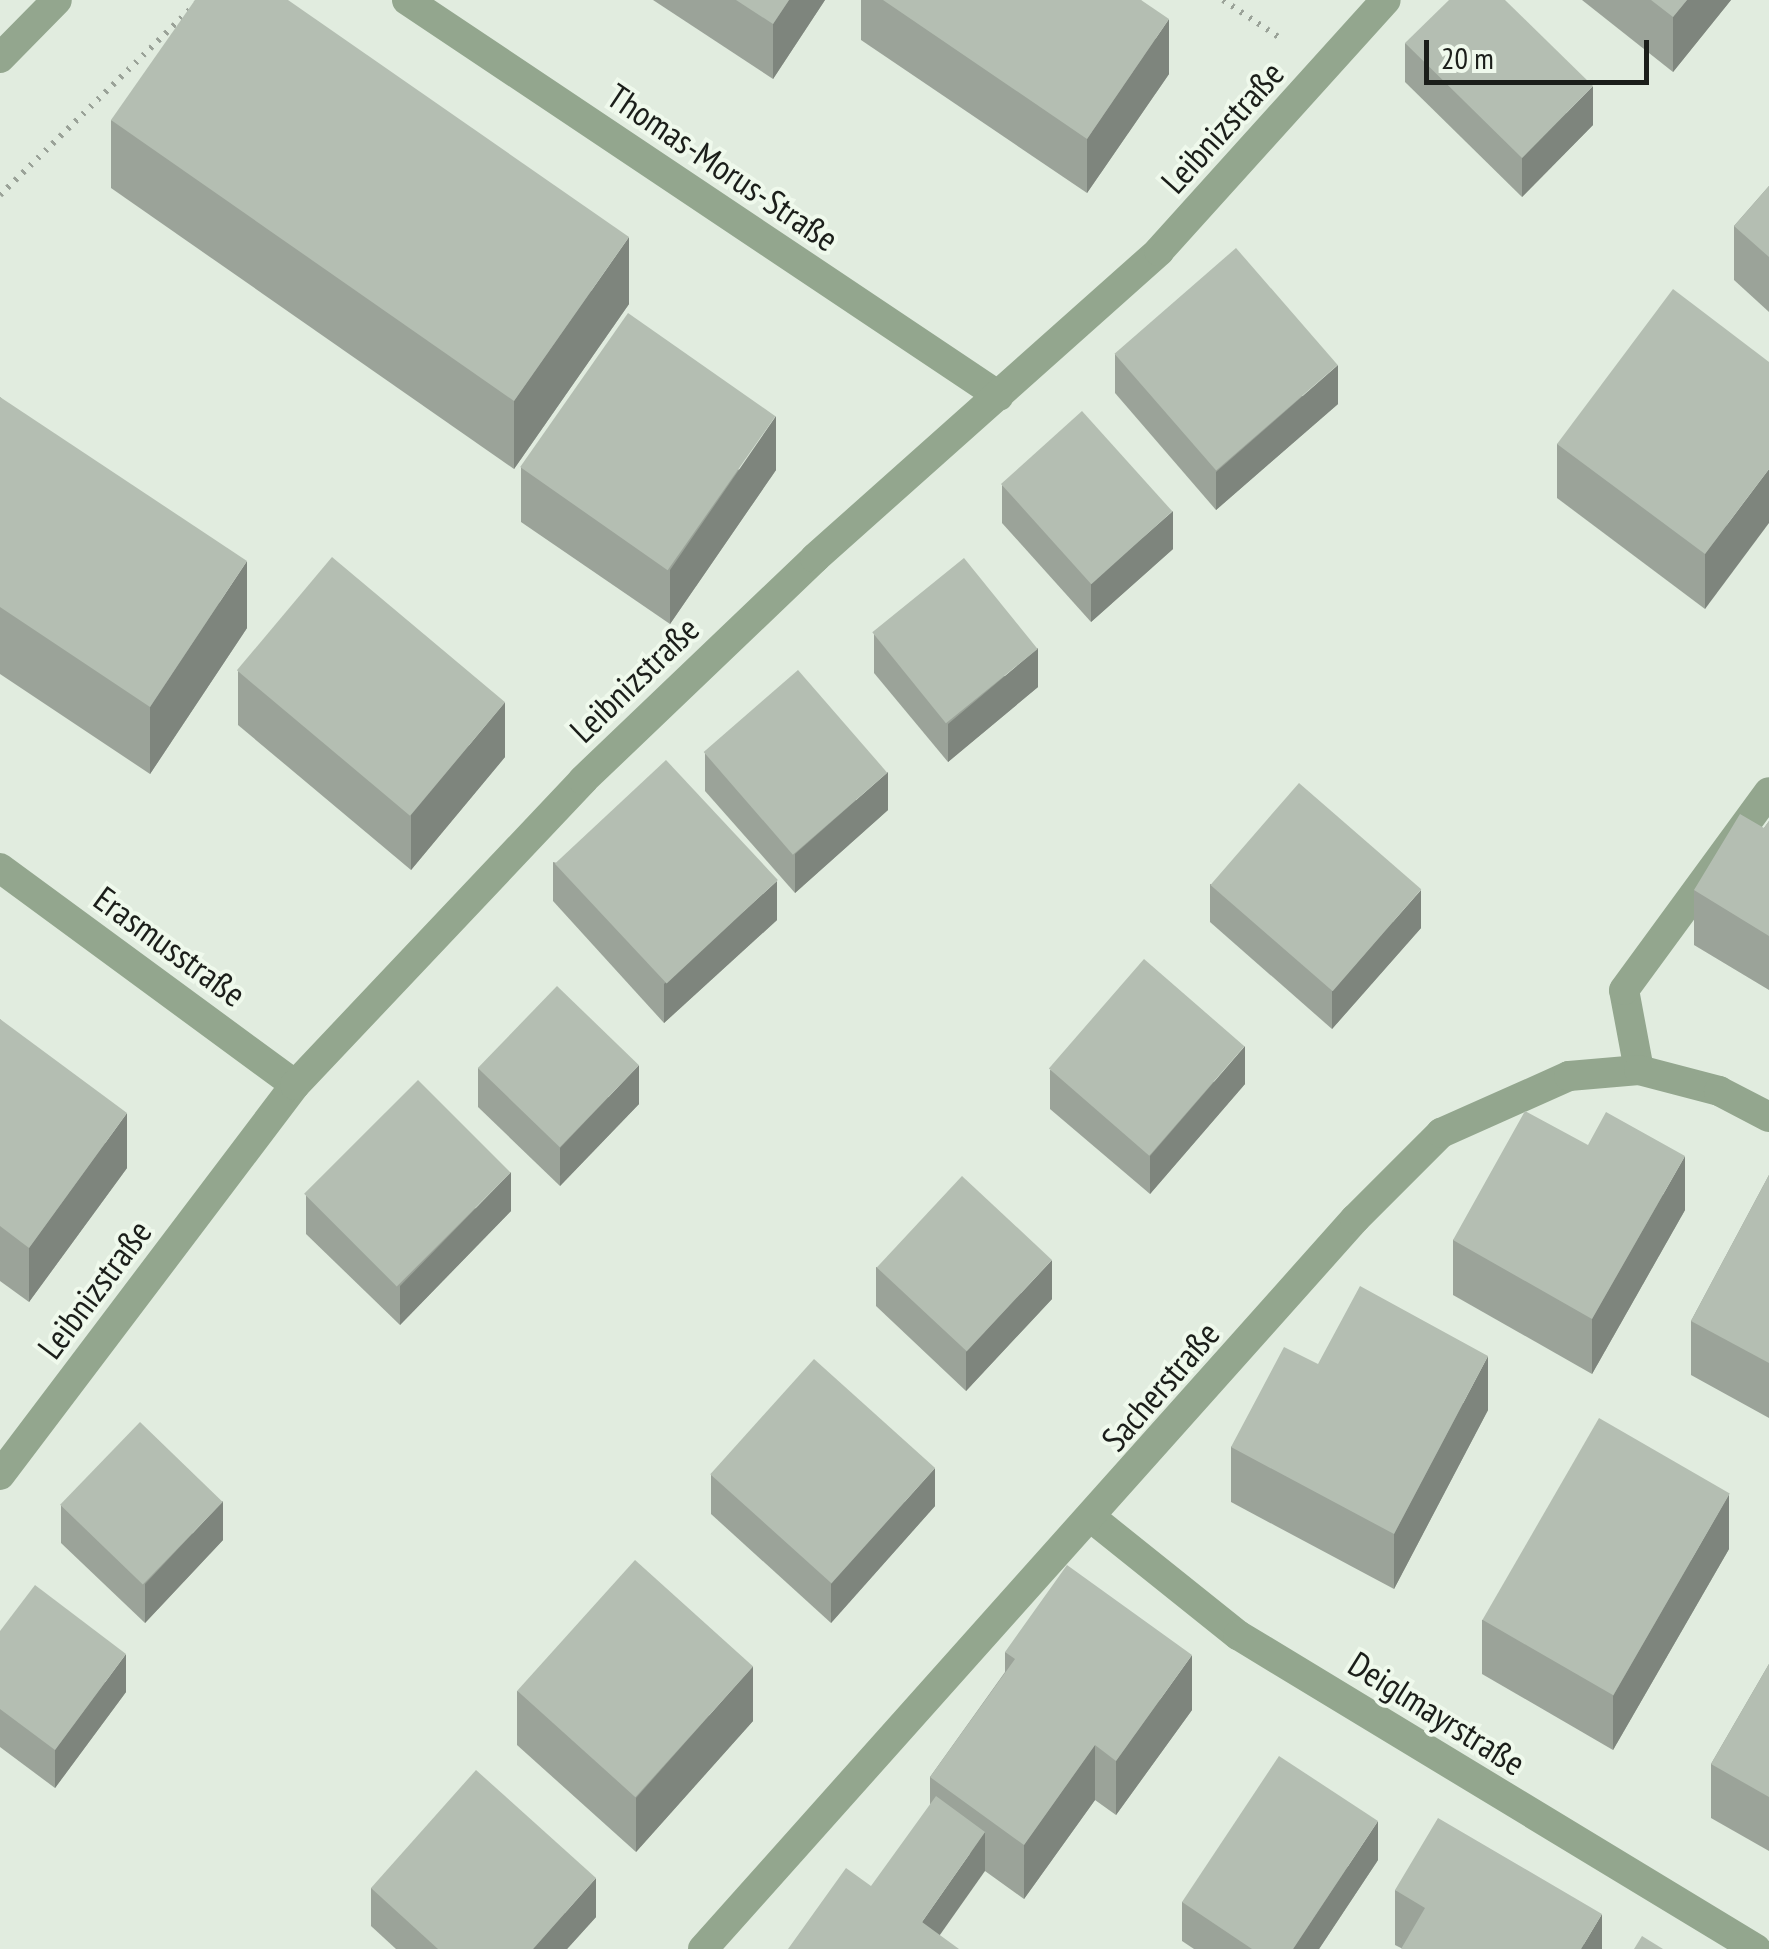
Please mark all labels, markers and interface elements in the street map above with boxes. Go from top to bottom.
scale bar [1429,20,1654,82]
text: 20 m [1441,38,1494,77]
street label: Leibnizstraße [1152,53,1292,201]
street label: Thomas-Morus-Straße [600,74,846,260]
street label: Leibnizstraße [561,607,707,751]
street label: Erasmusstraße [86,877,254,1015]
street label: Leibnizstraße [28,1212,160,1366]
street label: Sacherstraße [1092,1313,1228,1459]
street label: Deiglmayrstraße [1341,1642,1533,1784]

